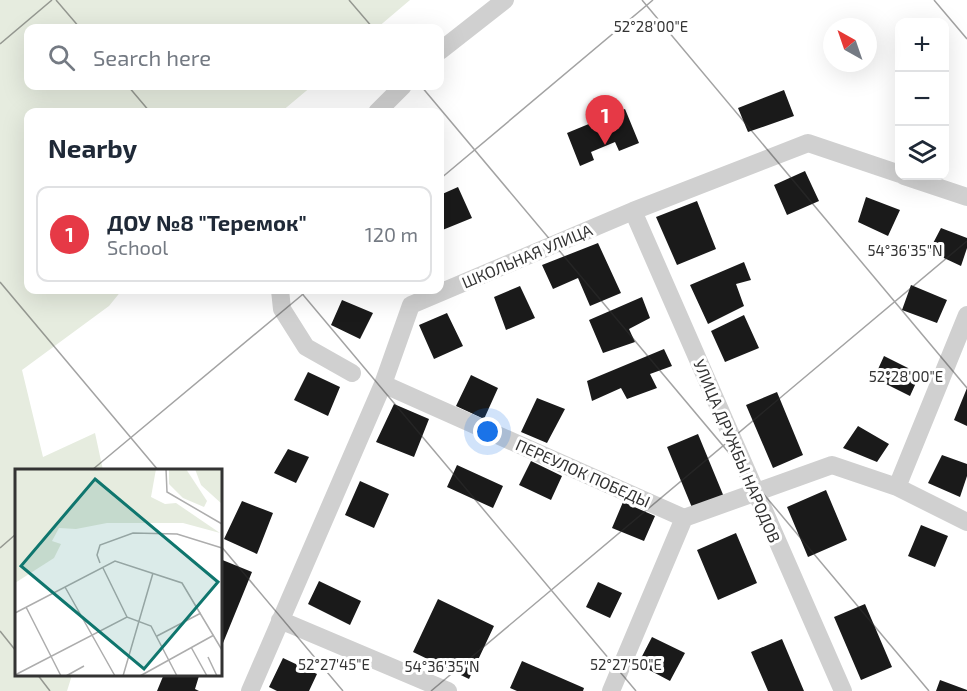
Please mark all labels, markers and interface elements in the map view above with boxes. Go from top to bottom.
text: 52°28'00"E [614,17,688,35]
north arrow [823,18,877,72]
map controls [895,18,949,180]
button: + [895,18,949,72]
search box [24,24,444,90]
icon: search [45,41,78,74]
text: Search here [93,44,211,70]
button: − [895,72,949,126]
pin: 1 [586,96,624,145]
button: layers [895,126,949,180]
text: Nearby [48,132,137,163]
text: ДОУ №8 "Теремок" [107,209,307,235]
street label: ШКОЛЬНАЯ УЛИЦА [459,220,595,292]
text: 1 [65,222,74,246]
text: 120 m [365,222,418,246]
text: School [107,235,168,259]
text: 54°36'35"N [867,241,943,259]
street label: УЛИЦА ДРУЖБЫ НАРОДОВ [690,356,785,545]
text: 52°28'00"E [869,367,943,385]
your location [473,417,502,446]
street label: ПЕРЕУЛОК ПОБЕДЫ [513,434,653,511]
inset map [15,469,222,676]
text: 52°27'45"E [298,655,370,673]
text: 52°27'50"E [590,655,662,673]
text: 54°36'35"N [404,657,480,675]

